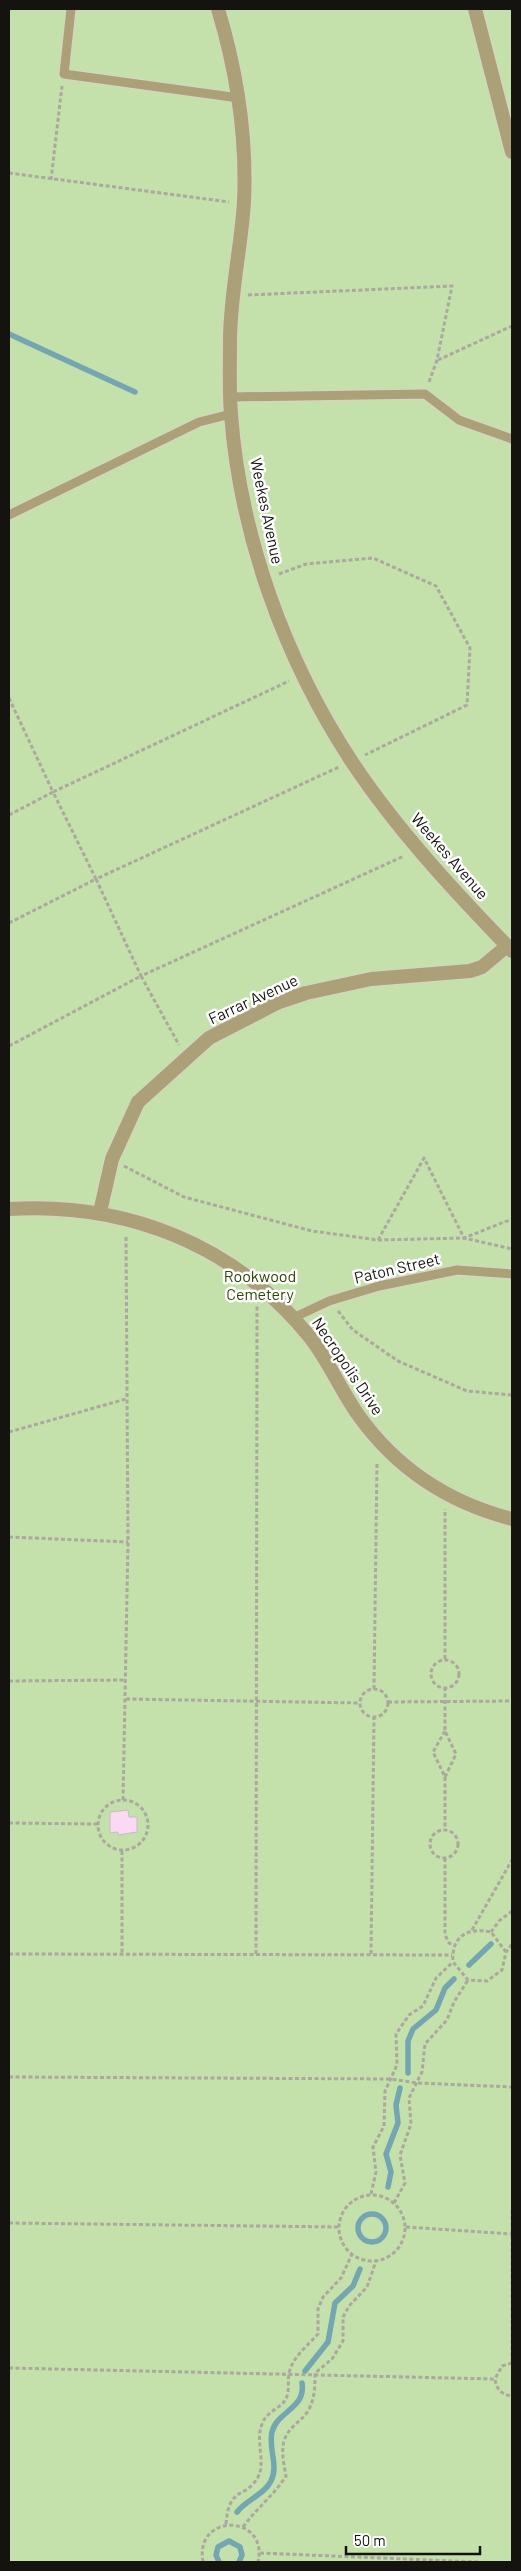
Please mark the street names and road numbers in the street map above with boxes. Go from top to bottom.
street label: Weekes Avenue [247,456,288,566]
street label: Weekes Avenue [408,809,493,903]
street label: Farrar Avenue [205,970,300,1028]
street label: Paton Street [352,1248,442,1287]
street label: Necropolis Drive [309,1313,388,1418]

